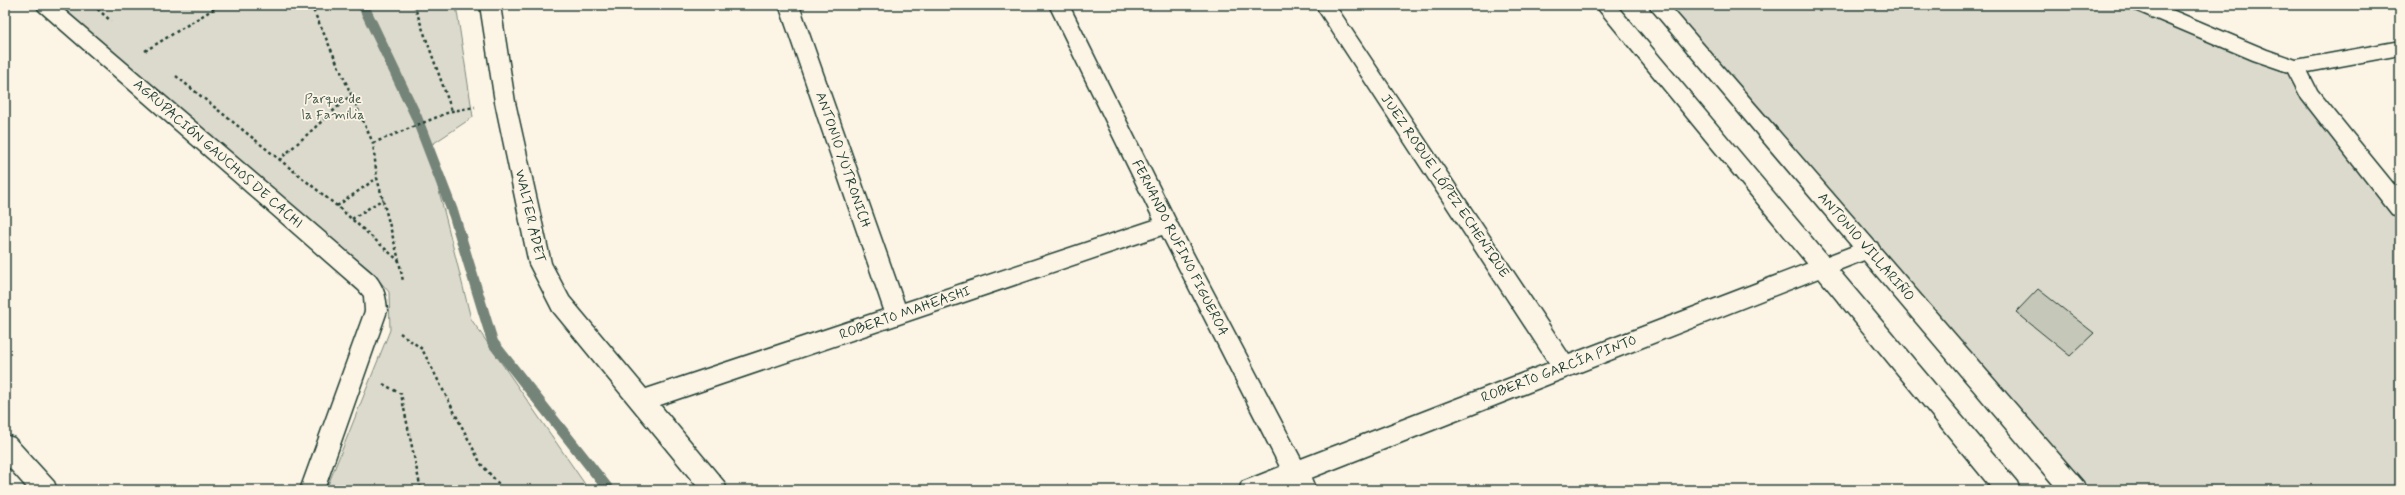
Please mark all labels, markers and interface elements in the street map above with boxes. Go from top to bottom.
street label: AGRUPACIÓN GAUCHOS DE CACHI [130,75,306,233]
park label: Parque de la Familia [302,90,364,124]
street label: ANTONIO YUTRONICH [811,90,875,230]
street label: JUEZ ROQUE LÓPEZ ECHENIQUE [1377,91,1513,281]
street label: FERNANDO RUFINO FIGUEROA [1128,157,1232,339]
street label: WALTER ADET [511,168,549,264]
street label: ANTONIO VILLARIÑO [1814,189,1918,305]
street label: ROBERTO MAHEASHI [837,282,973,344]
street label: ROBERTO GARCÍA PINTO [1479,331,1639,407]

